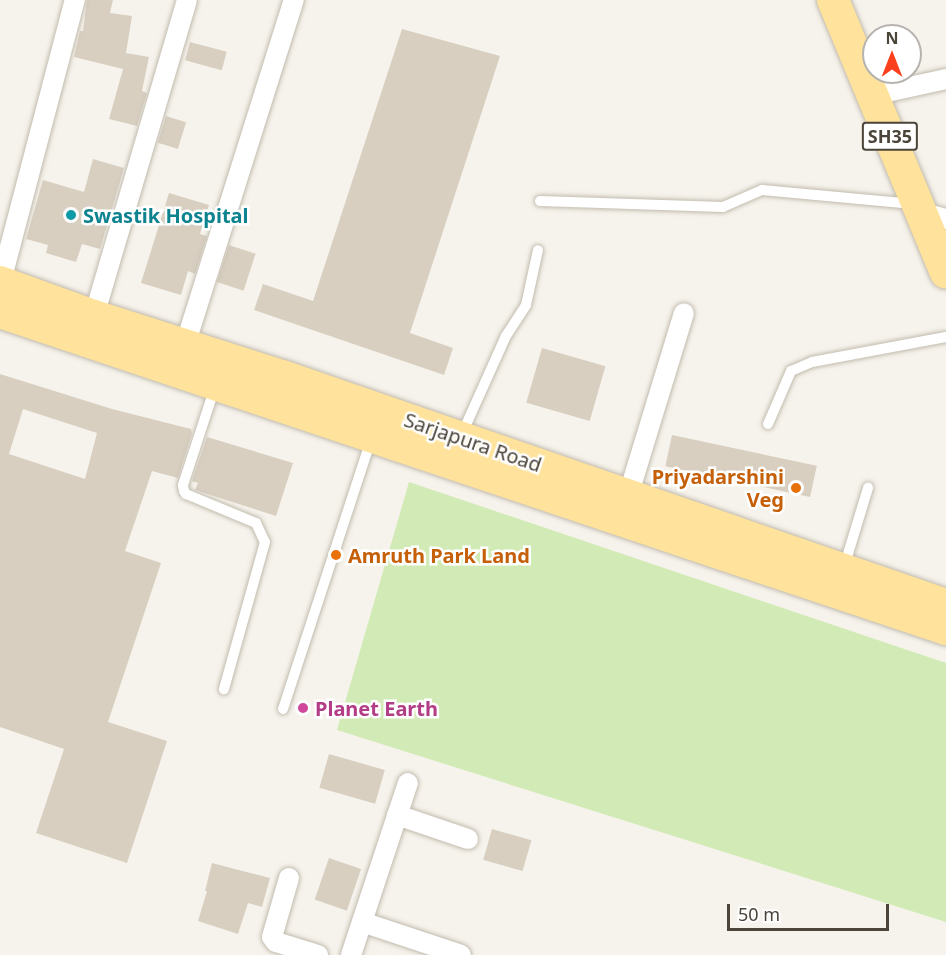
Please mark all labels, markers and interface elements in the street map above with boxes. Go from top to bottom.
north arrow [862,24,922,84]
text: N [885,27,899,49]
road number: SH35 [862,121,918,151]
place label: Swastik Hospital [83,203,248,227]
marker: Swastik Hospital [64,208,78,222]
street label: Sarjapura Road [401,407,545,477]
place label: Priyadarshini Veg [652,464,784,511]
marker: Priyadarshini Veg [789,481,803,495]
place label: Amruth Park Land [348,543,530,567]
marker: Amruth Park Land [329,548,343,562]
place label: Planet Earth [315,696,438,720]
marker: Planet Earth [296,701,310,715]
scale bar [730,892,892,930]
text: 50 m [738,902,780,926]

